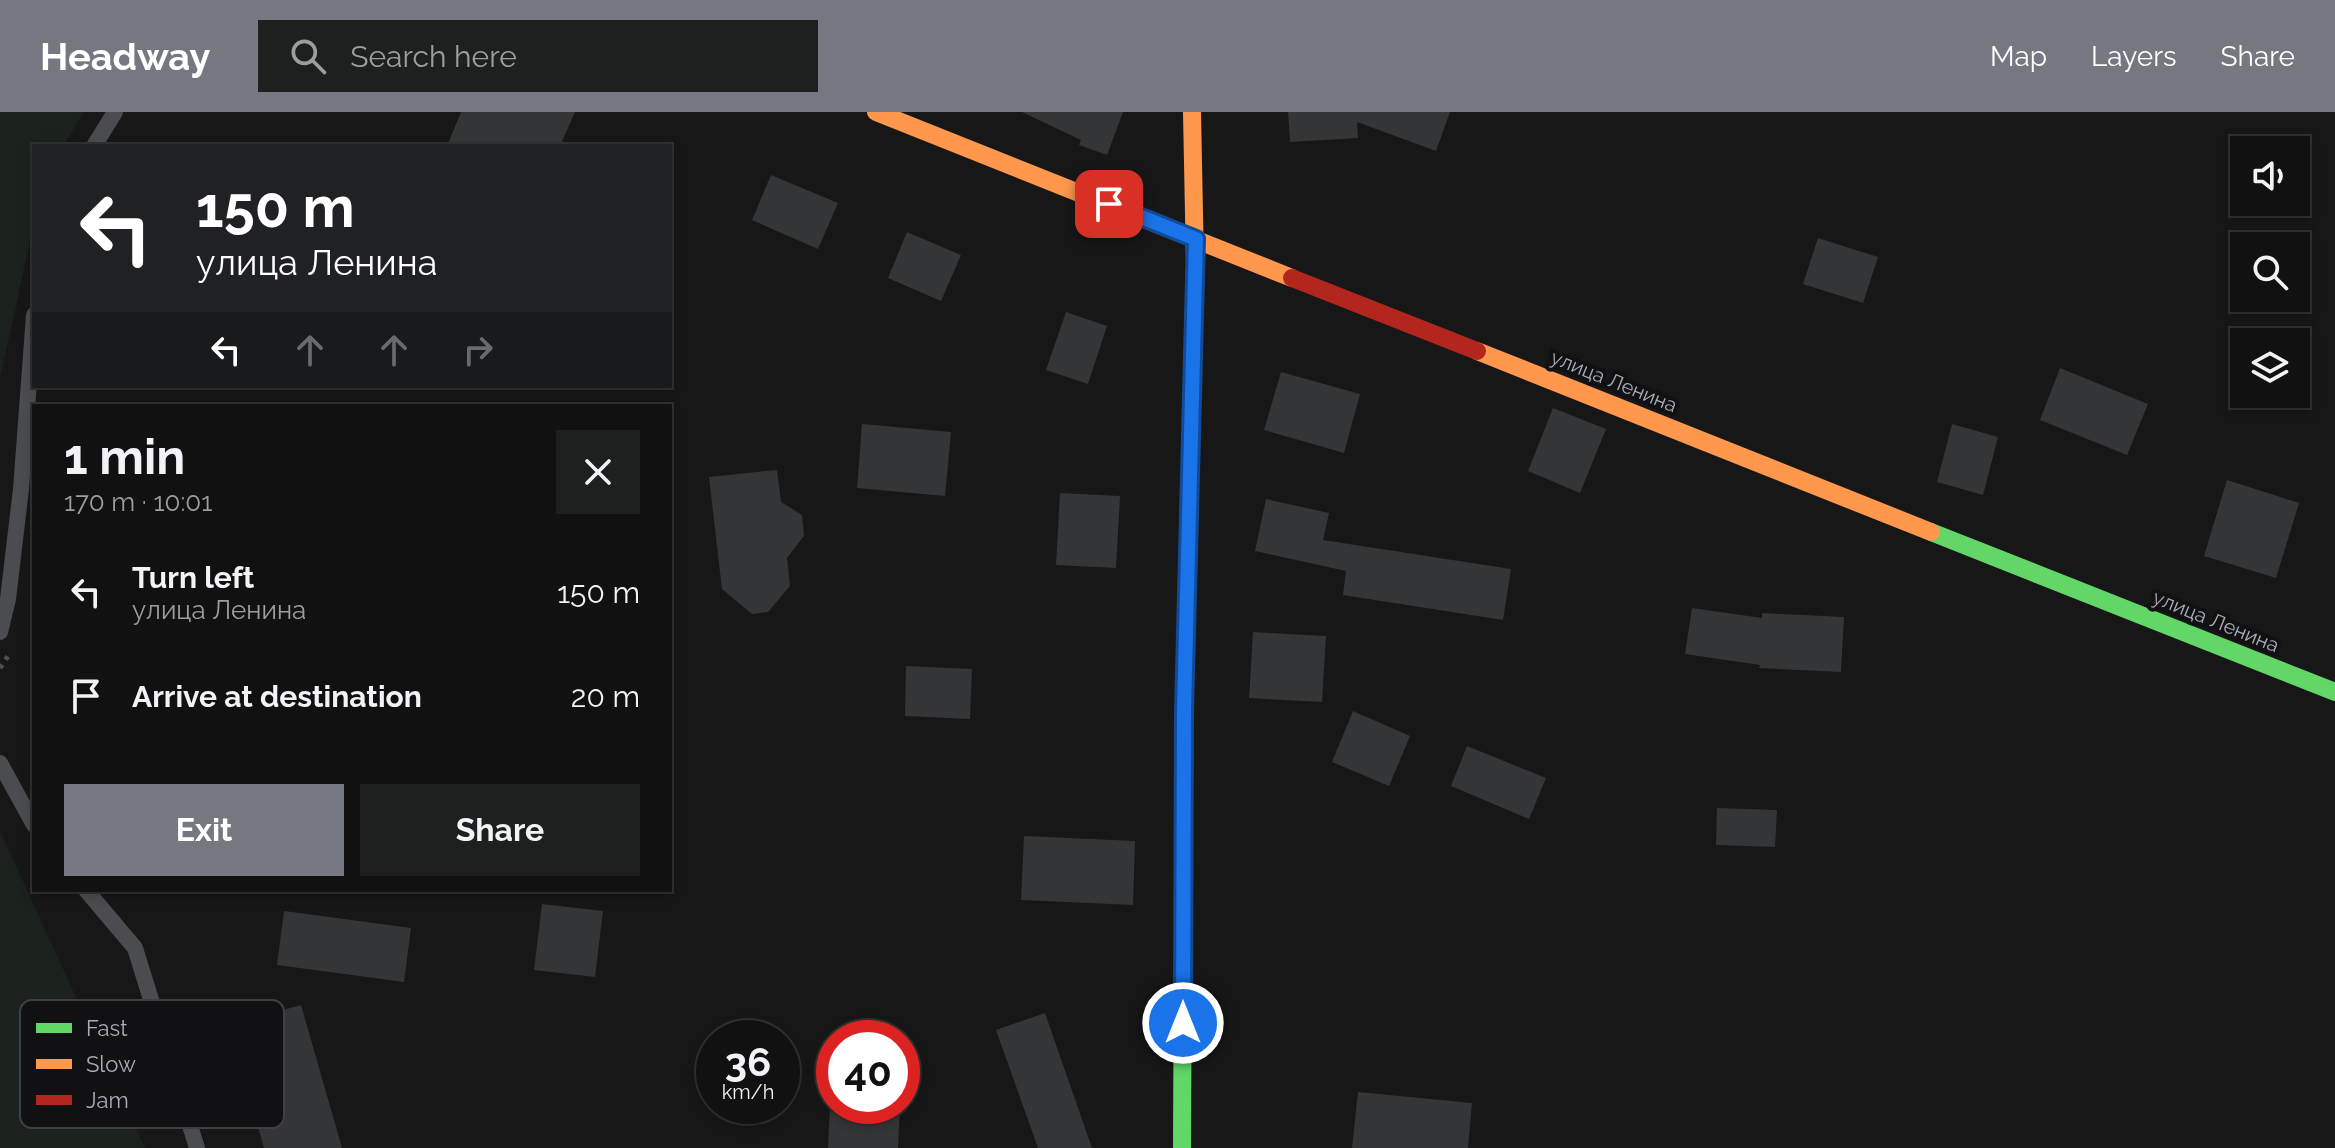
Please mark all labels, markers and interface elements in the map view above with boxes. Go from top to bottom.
search box [258,20,818,92]
text: Headway [40,34,210,79]
icon: search [286,34,330,78]
text: Search here [350,39,517,74]
text: Map [1990,40,2047,73]
text: Layers [2091,40,2177,73]
text: Share [2221,40,2295,73]
map controls [2230,136,2310,408]
button: sound [2230,136,2310,216]
pin [1075,170,1143,238]
text: 150 m [196,174,355,240]
icon: left [64,176,168,280]
icon: arrive [1087,182,1131,226]
button: search [2230,232,2310,312]
text: улица Ленина [196,241,437,283]
icon: left [204,328,248,372]
icon: ahead [288,328,332,372]
icon: ahead [372,328,416,372]
icon: right [456,328,500,372]
button: layers [2230,328,2310,408]
street label: улица Ленина [1547,345,1681,417]
text: 1 min [64,429,185,485]
button: close [556,430,640,514]
text: 170 m · 10:01 [64,487,212,517]
text: Turn left [132,560,254,595]
icon: left [64,570,108,614]
text: 150 m [557,575,640,610]
street label: улица Ленина [2149,585,2283,657]
text: улица Ленина [132,595,306,625]
icon: arrive [64,674,108,718]
text: Arrive at destination [132,679,422,714]
text: 20 m [571,679,640,714]
button: Exit [64,784,344,876]
button: Share [360,784,640,876]
position arrow [1141,981,1225,1065]
legend [20,1000,284,1128]
text: Fast [86,1015,128,1041]
speed limit sign: 40 [816,1020,920,1124]
text: 36 [725,1038,771,1085]
text: Slow [86,1051,136,1077]
text: km/h [722,1080,774,1104]
text: Jam [86,1087,129,1113]

